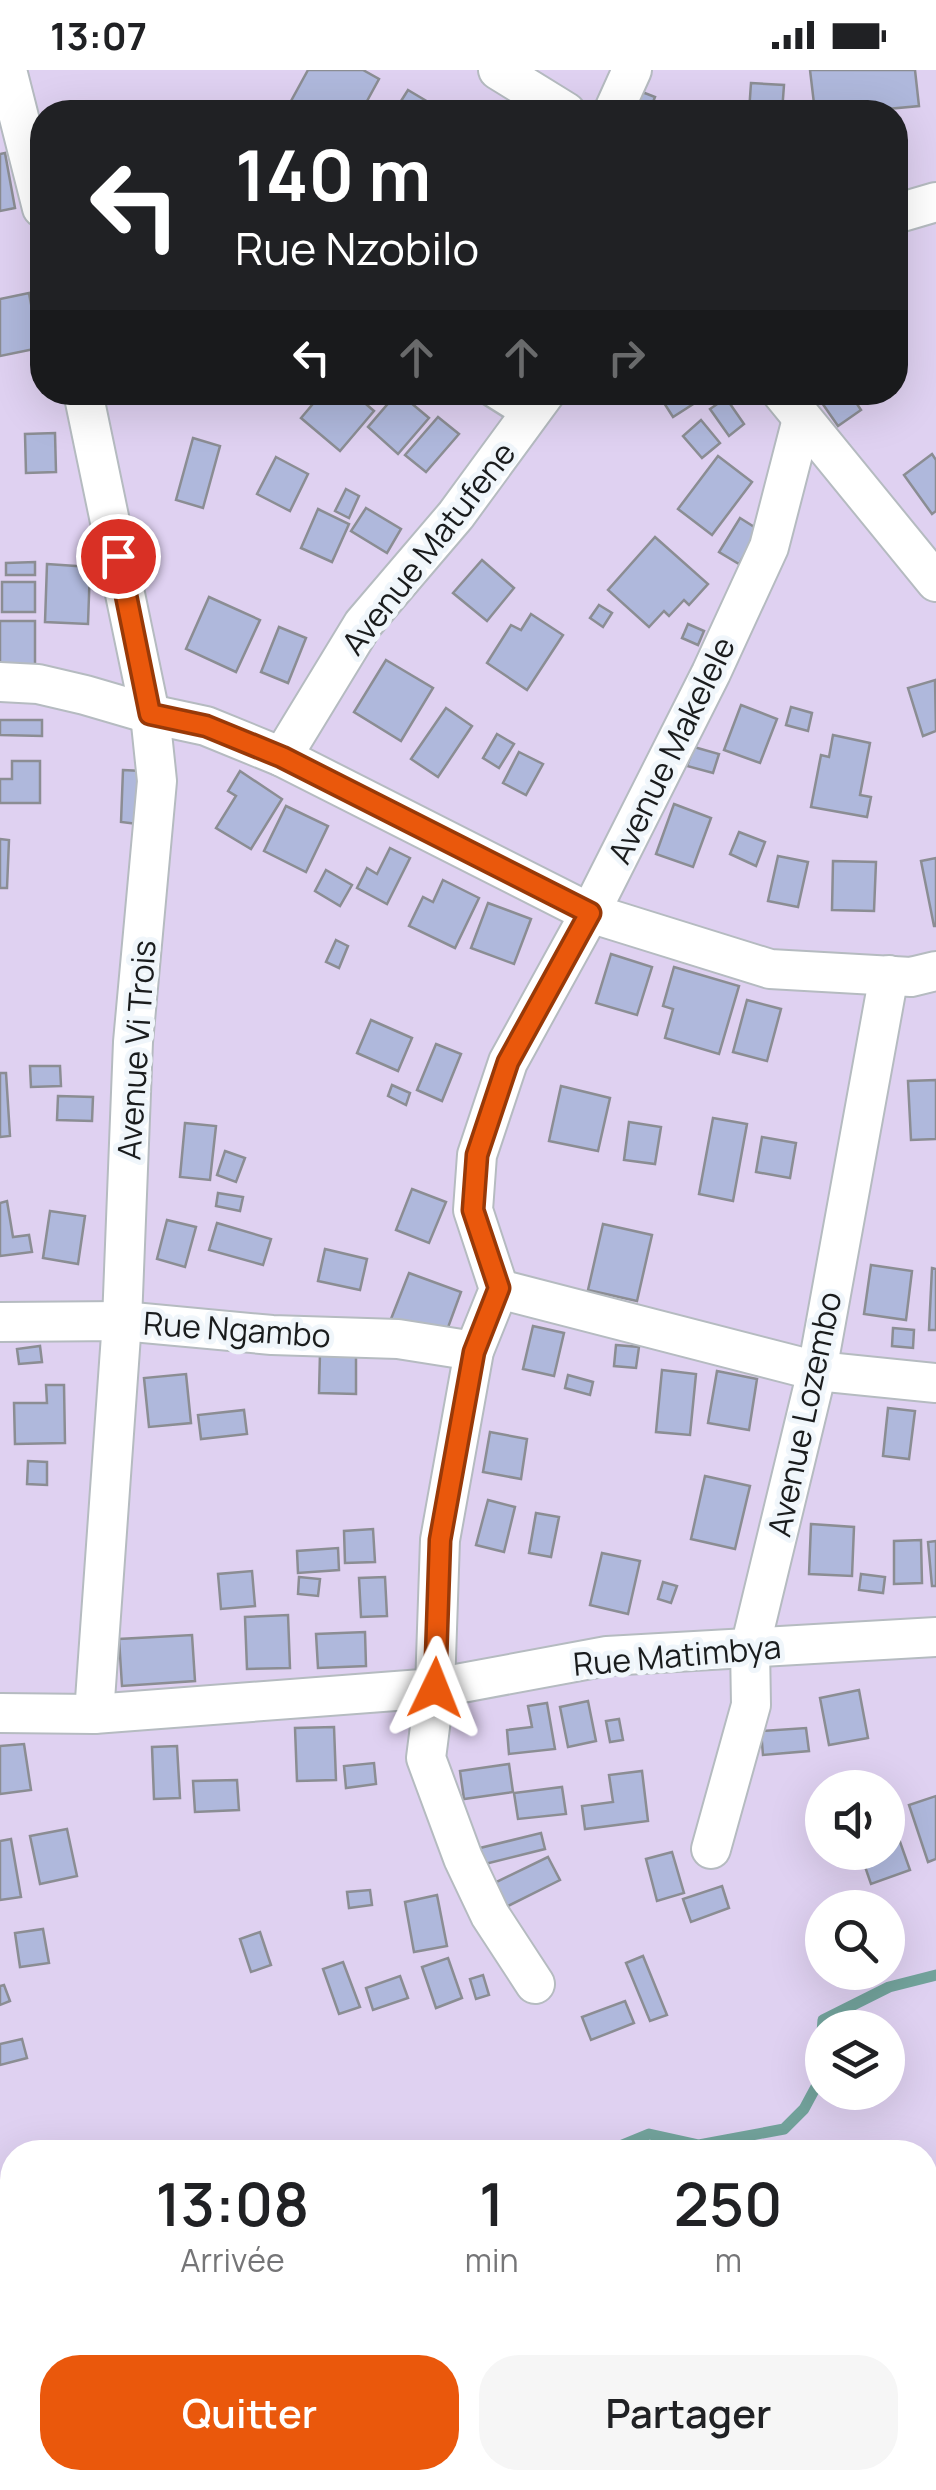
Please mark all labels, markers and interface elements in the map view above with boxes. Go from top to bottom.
text: 13:07 [50,9,147,61]
text: 140 m [235,126,431,222]
icon: left [70,140,200,270]
text: Rue Nzobilo [235,217,479,279]
icon: left [284,330,339,385]
icon: ahead [389,330,444,385]
icon: ahead [494,330,549,385]
icon: right [599,330,654,385]
street label: Avenue Matufene [331,432,525,664]
pin [76,514,161,599]
icon: arrive [91,529,146,584]
street label: Avenue Makelele [597,629,745,871]
street label: Avenue Vi Trois [106,939,166,1161]
street label: Avenue Lozembo [757,1287,851,1541]
street label: Rue Ngambo [142,1300,332,1358]
street label: Rue Matimbya [571,1624,783,1686]
position arrow [383,1636,487,1740]
map controls [805,1770,905,2110]
button: sound [805,1770,905,1870]
button: search [805,1890,905,1990]
button: layers [805,2010,905,2110]
text: 13:08 [155,2162,309,2244]
text: 1 [479,2162,504,2244]
text: 250 [674,2162,783,2244]
text: Arrivée [180,2238,285,2282]
text: min [465,2238,518,2282]
text: m [715,2238,742,2282]
button: Quitter [40,2355,459,2470]
button: Partager [479,2355,898,2470]

